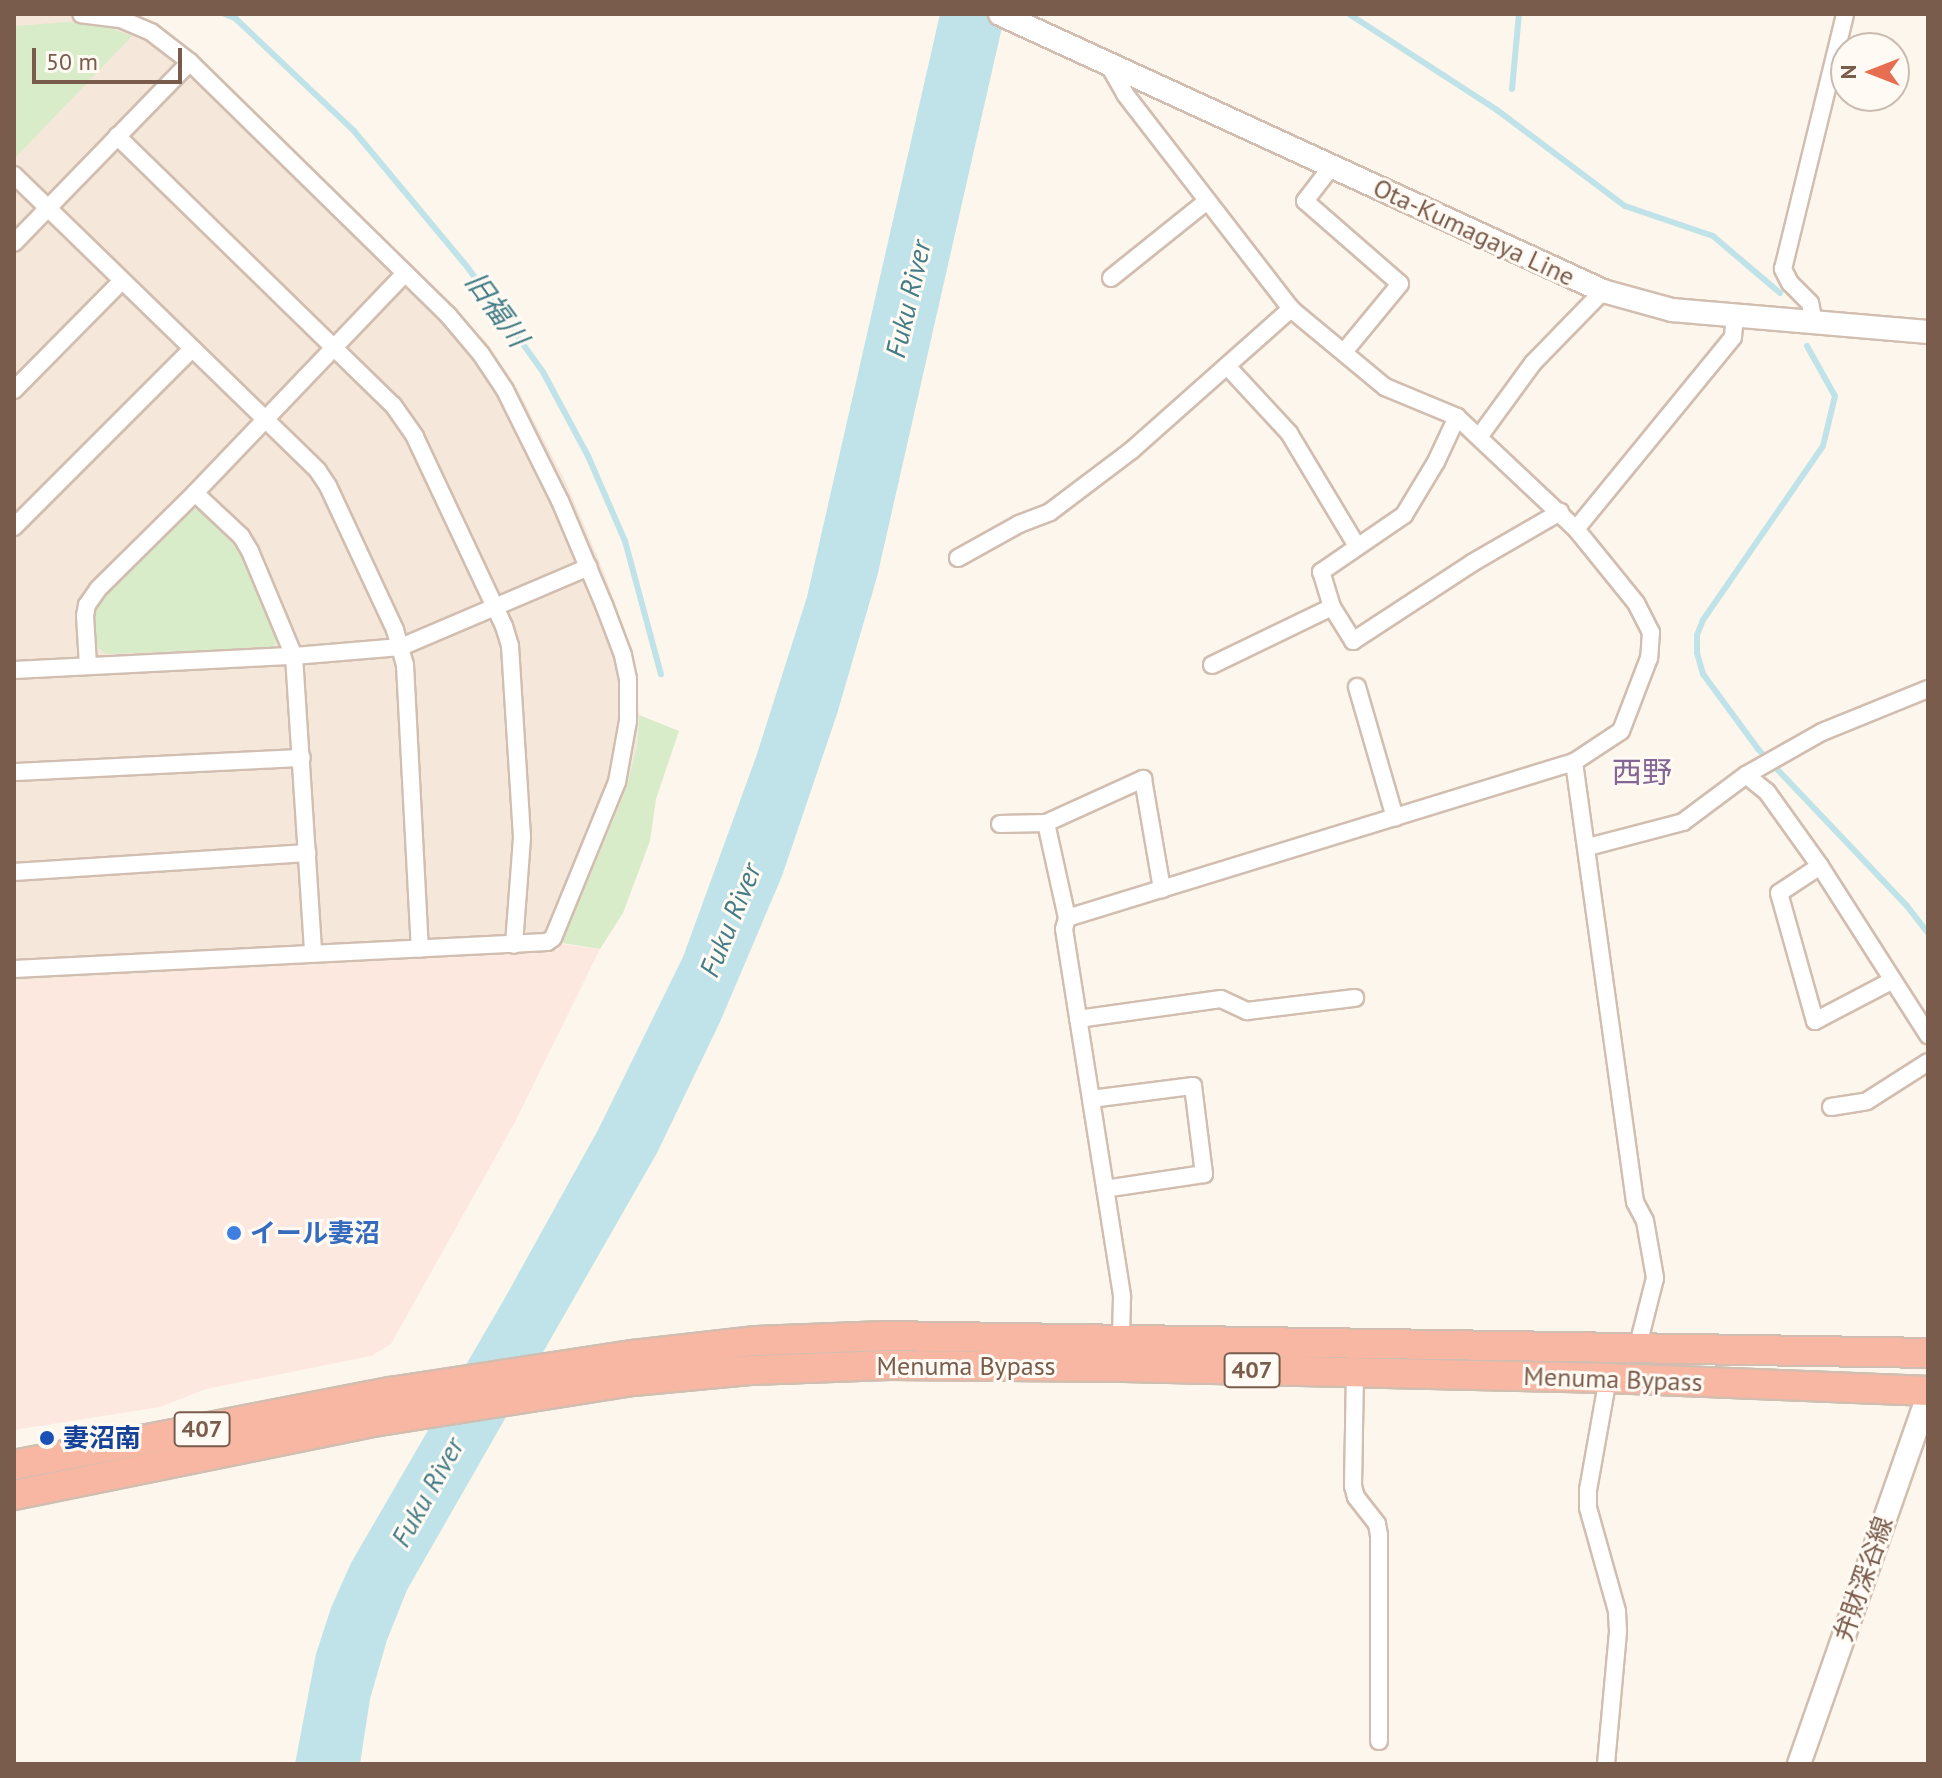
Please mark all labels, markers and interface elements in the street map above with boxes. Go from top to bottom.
scale bar [36,32,186,82]
north arrow [1830,32,1910,112]
text: 50 m [46,46,98,77]
text: N [1834,65,1862,79]
street label: Ota-Kumagaya Line [1368,172,1580,292]
water label: Fuku River [878,237,938,361]
water label: 旧福川 [459,265,535,353]
district label: 西野 [1612,754,1672,790]
water label: Fuku River [692,858,768,982]
place label: イール妻沼 [250,1217,380,1249]
marker: イール妻沼 [225,1224,243,1242]
street label: Menuma Bypass [876,1350,1056,1382]
road number: 407 [1222,1350,1282,1390]
street label: Menuma Bypass [1523,1360,1703,1398]
road number: 407 [172,1409,232,1449]
place label: 妻沼南 [63,1422,141,1454]
marker: 妻沼南 [38,1429,56,1447]
water label: Fuku River [383,1432,471,1552]
street label: 弁財深谷線 [1827,1512,1899,1646]

